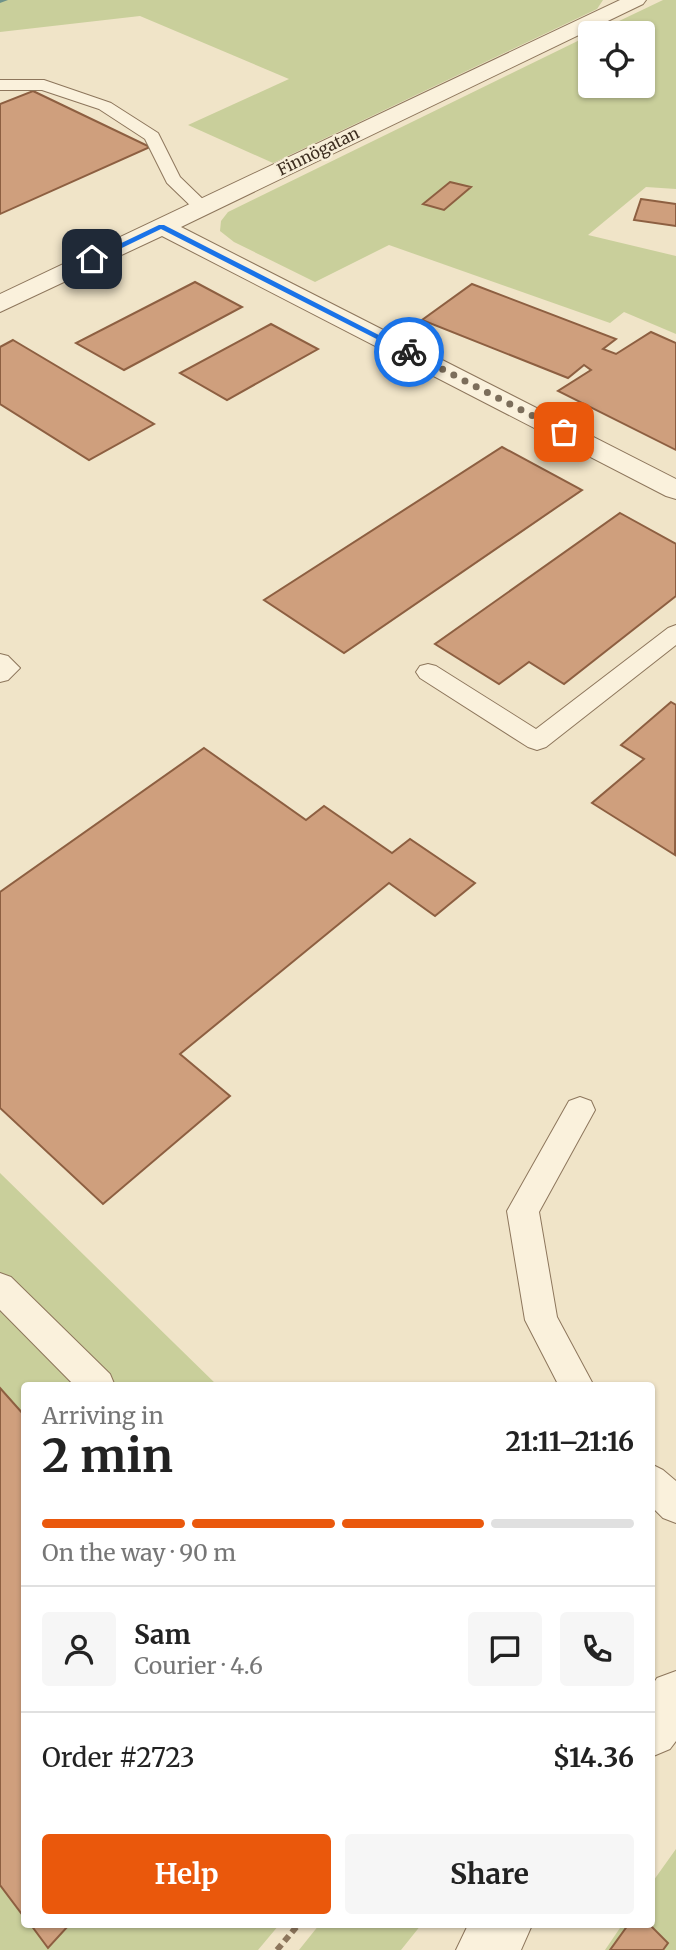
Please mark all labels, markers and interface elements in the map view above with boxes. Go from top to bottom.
map controls [578,21,655,98]
button: locate [578,21,655,98]
street label: Finnögatan [274,122,363,179]
pin [62,229,122,289]
icon: home [73,240,111,278]
courier [374,317,444,387]
icon: bike [390,333,428,371]
pin [534,402,594,462]
icon: bag [545,413,583,451]
text: Arriving in [42,1401,164,1430]
text: 21:11–21:16 [506,1425,634,1458]
text: 2 min [42,1427,173,1485]
text: On the way · 90 m [42,1538,236,1567]
button: person [42,1612,116,1686]
button: chat [468,1612,542,1686]
button: phone [560,1612,634,1686]
text: Sam [134,1618,191,1651]
text: Courier · 4.6 [134,1651,263,1680]
text: Order #2723 [42,1741,195,1774]
text: $14.36 [553,1741,634,1774]
button: Help [42,1834,331,1914]
button: Share [345,1834,634,1914]

